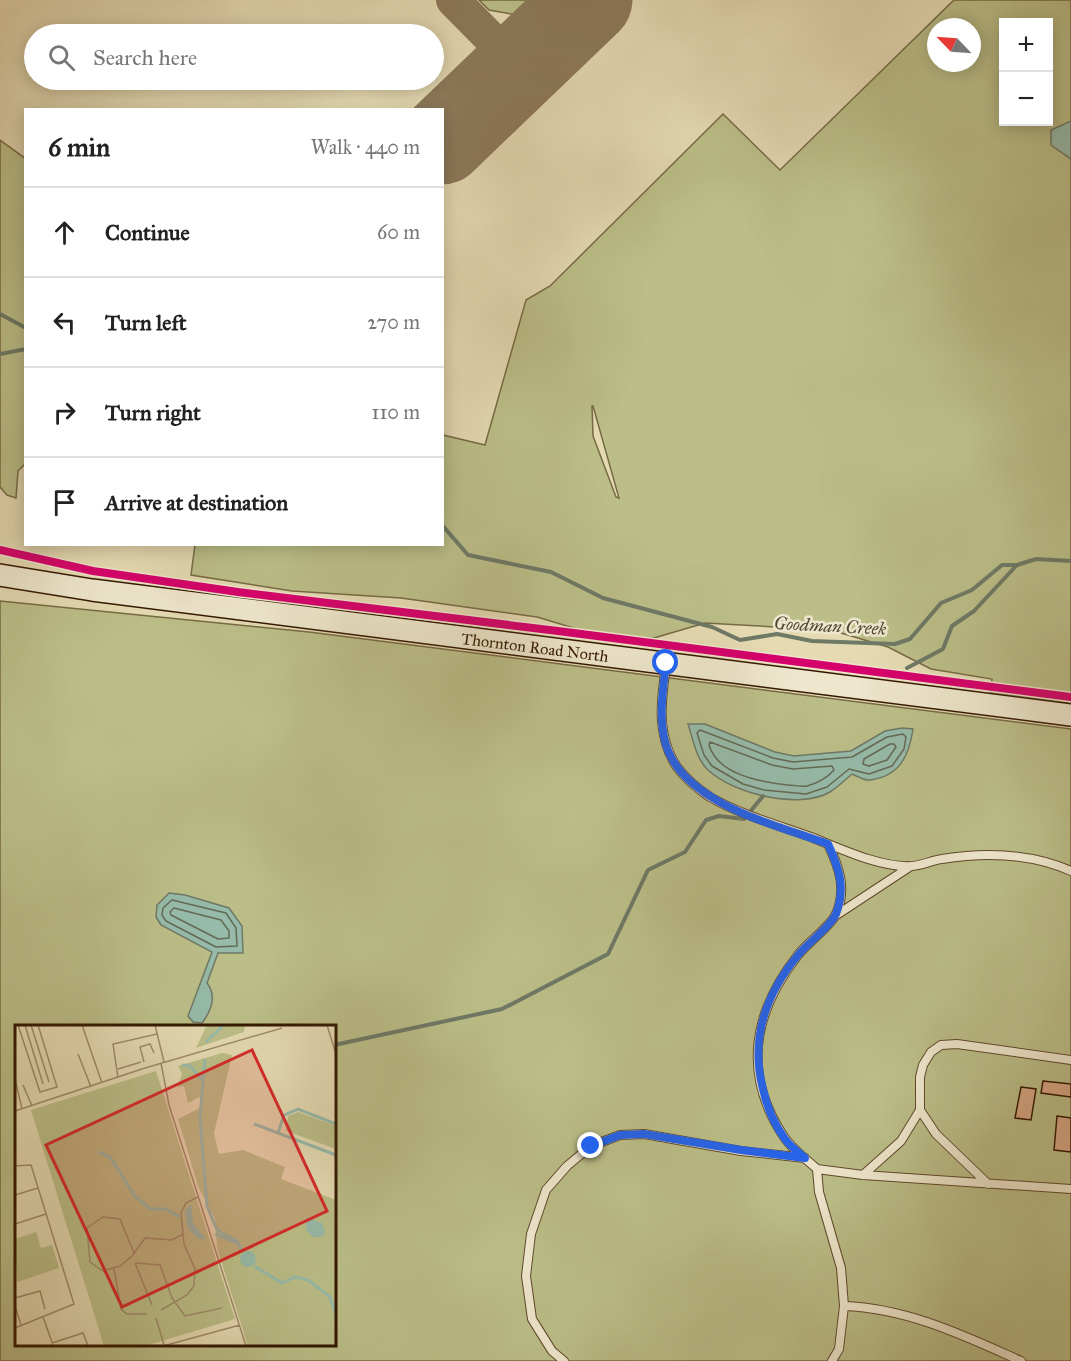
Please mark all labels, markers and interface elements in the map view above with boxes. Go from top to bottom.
north arrow [927,18,981,72]
map controls [999,18,1053,126]
button: + [999,18,1053,72]
search box [24,24,444,90]
icon: search [45,41,78,74]
text: Search here [93,44,197,71]
button: − [999,72,1053,126]
text: 6 min [48,131,110,163]
text: Walk · 440 m [311,135,420,159]
icon: ahead [48,216,81,249]
text: Continue [105,219,190,246]
text: 60 m [377,220,420,244]
icon: left [48,306,81,339]
text: Turn left [105,309,187,336]
text: 270 m [367,310,420,334]
icon: right [48,396,81,429]
text: Turn right [105,399,201,426]
text: 110 m [372,400,420,424]
icon: arrive [48,486,81,519]
text: Arrive at destination [105,489,288,516]
water label: Goodman Creek [773,612,887,640]
street label: Thornton Road North [460,629,610,666]
route start [652,649,678,675]
inset map [15,1025,336,1346]
route end [577,1132,603,1158]

